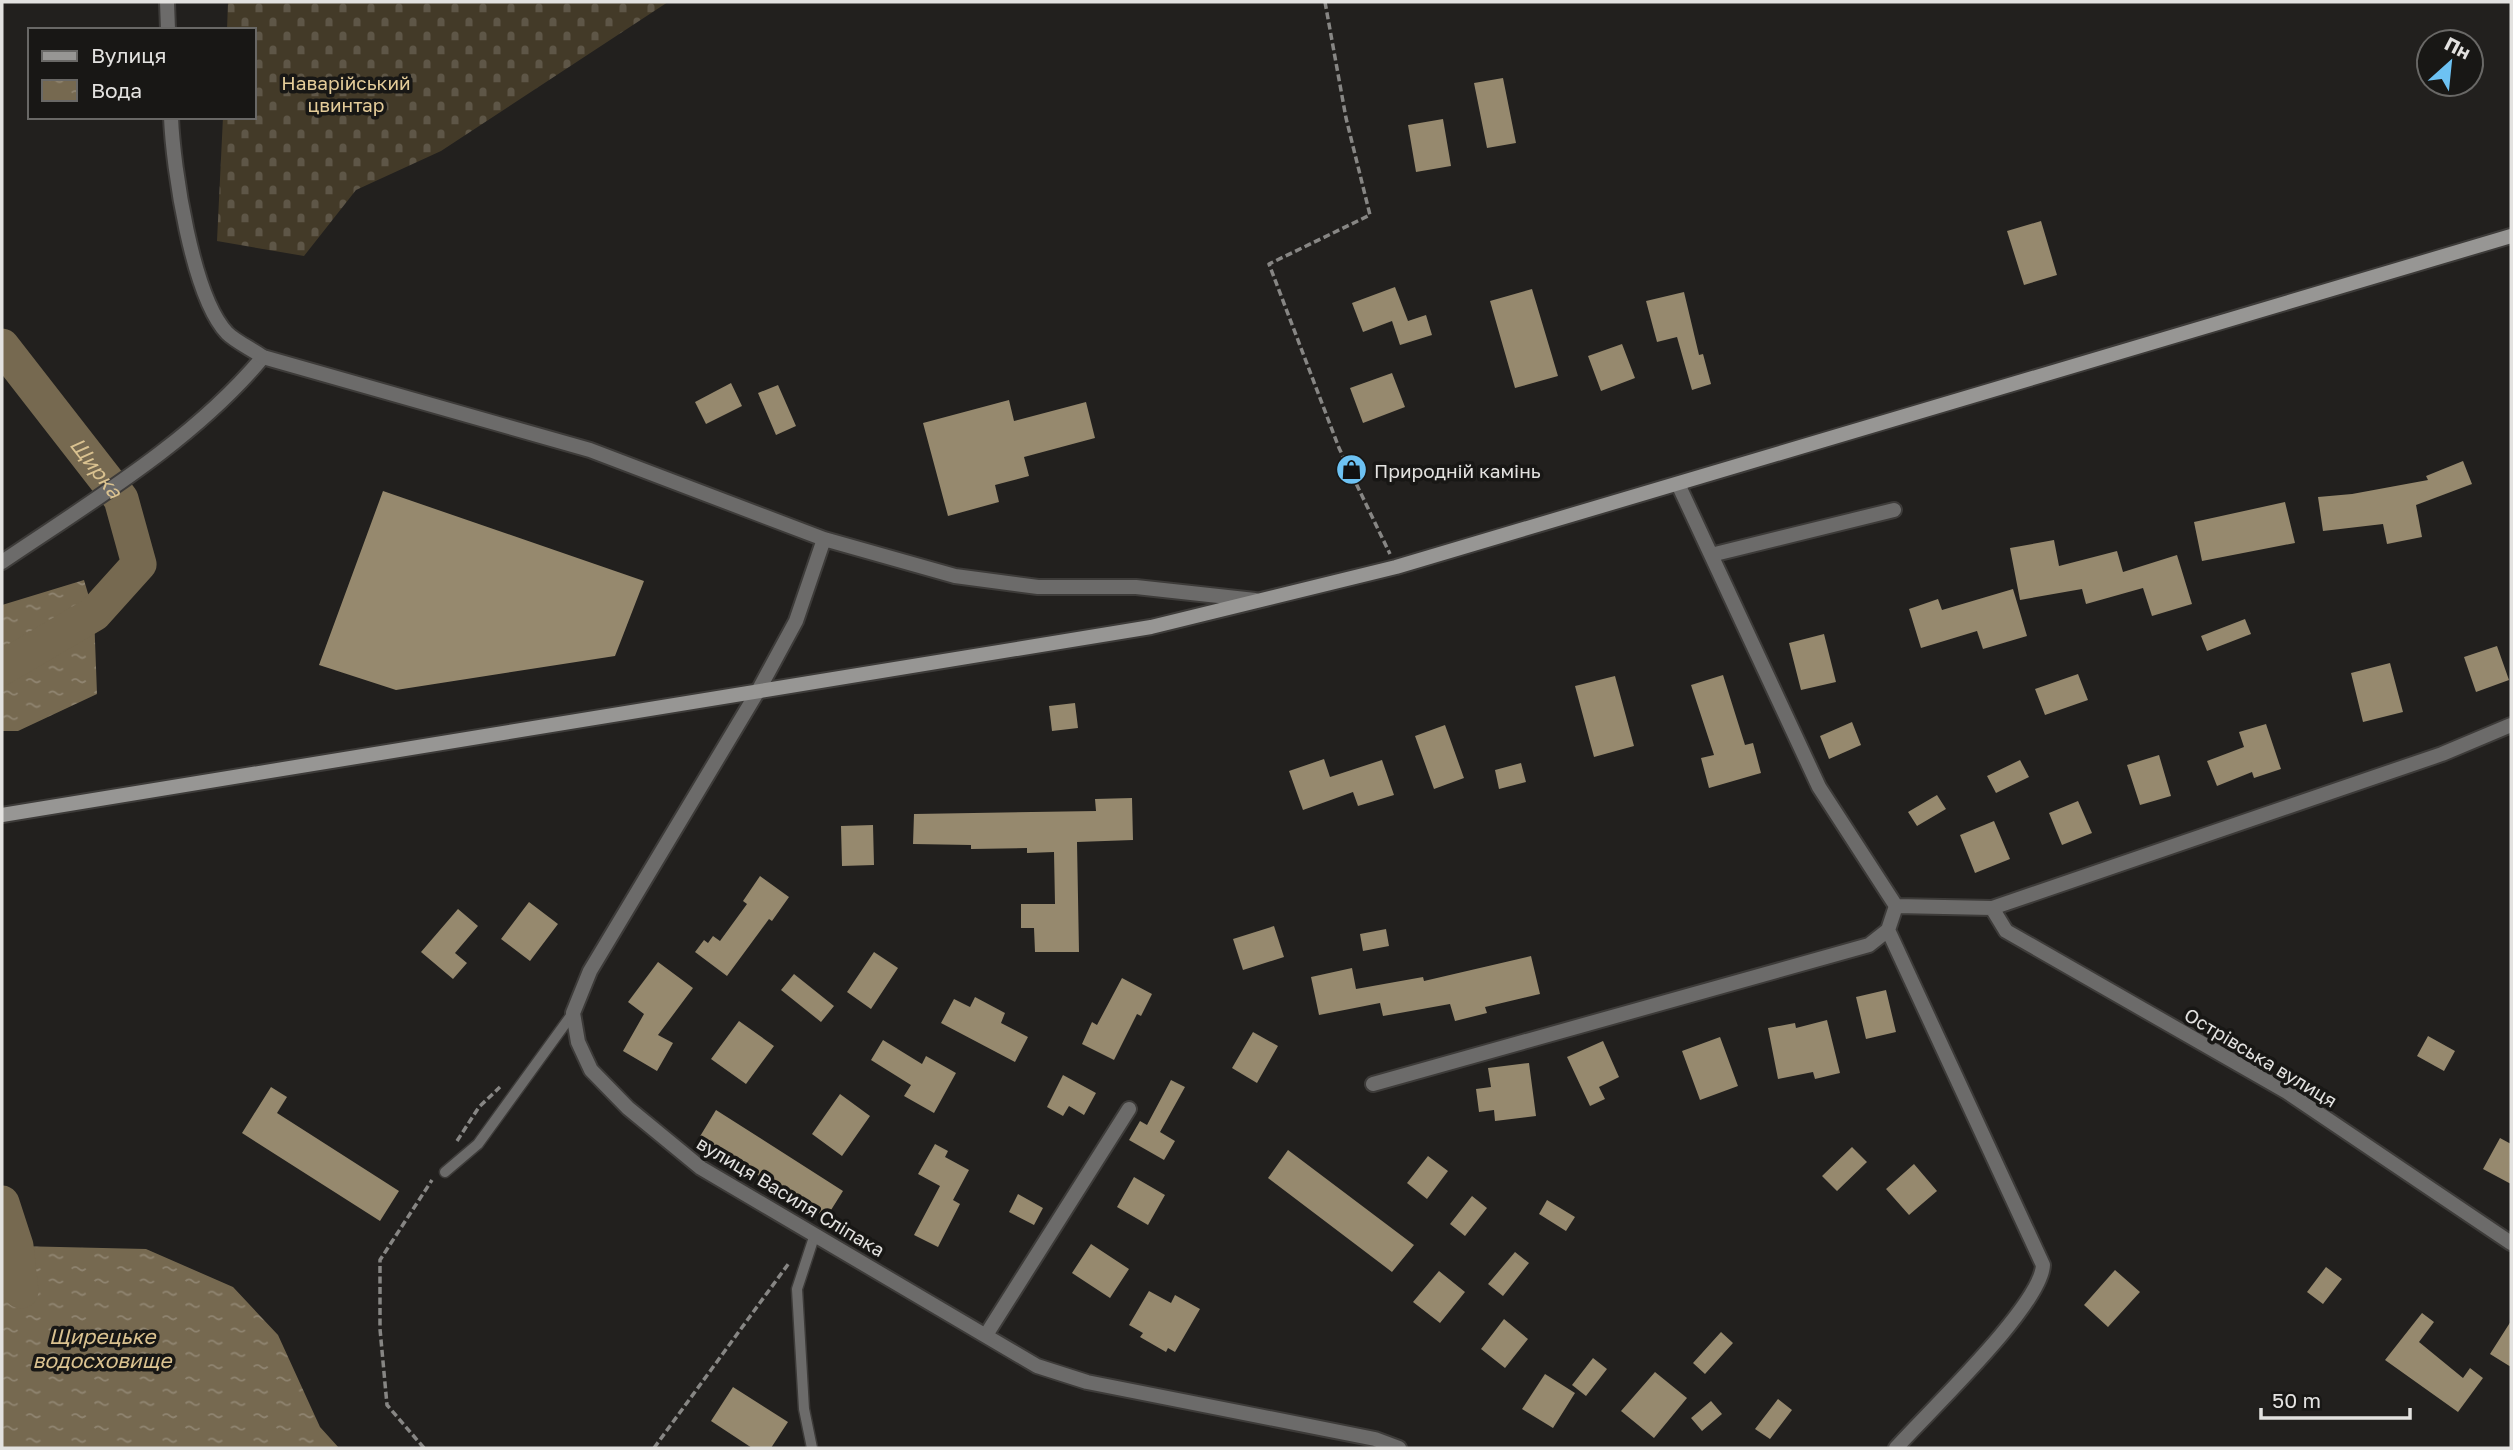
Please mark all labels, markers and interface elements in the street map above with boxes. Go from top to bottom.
legend [28,28,256,119]
north arrow [2415,28,2485,98]
text: Пн [2441,31,2475,64]
text: Вулиця [91,42,167,68]
park label: Наварійський цвинтар [281,71,411,116]
text: Вода [91,77,142,103]
water label: Щирка [65,432,129,504]
shop icon: Природній камінь [1334,453,1368,487]
place label: Природній камінь [1374,459,1541,482]
street label: Острівська вулиця [2181,1002,2341,1112]
street label: вулиця Василя Сліпака [693,1131,889,1261]
water label: Щирецьке водосховище [32,1323,173,1373]
scale bar [2261,1376,2410,1420]
text: 50 m [2272,1387,2321,1413]

